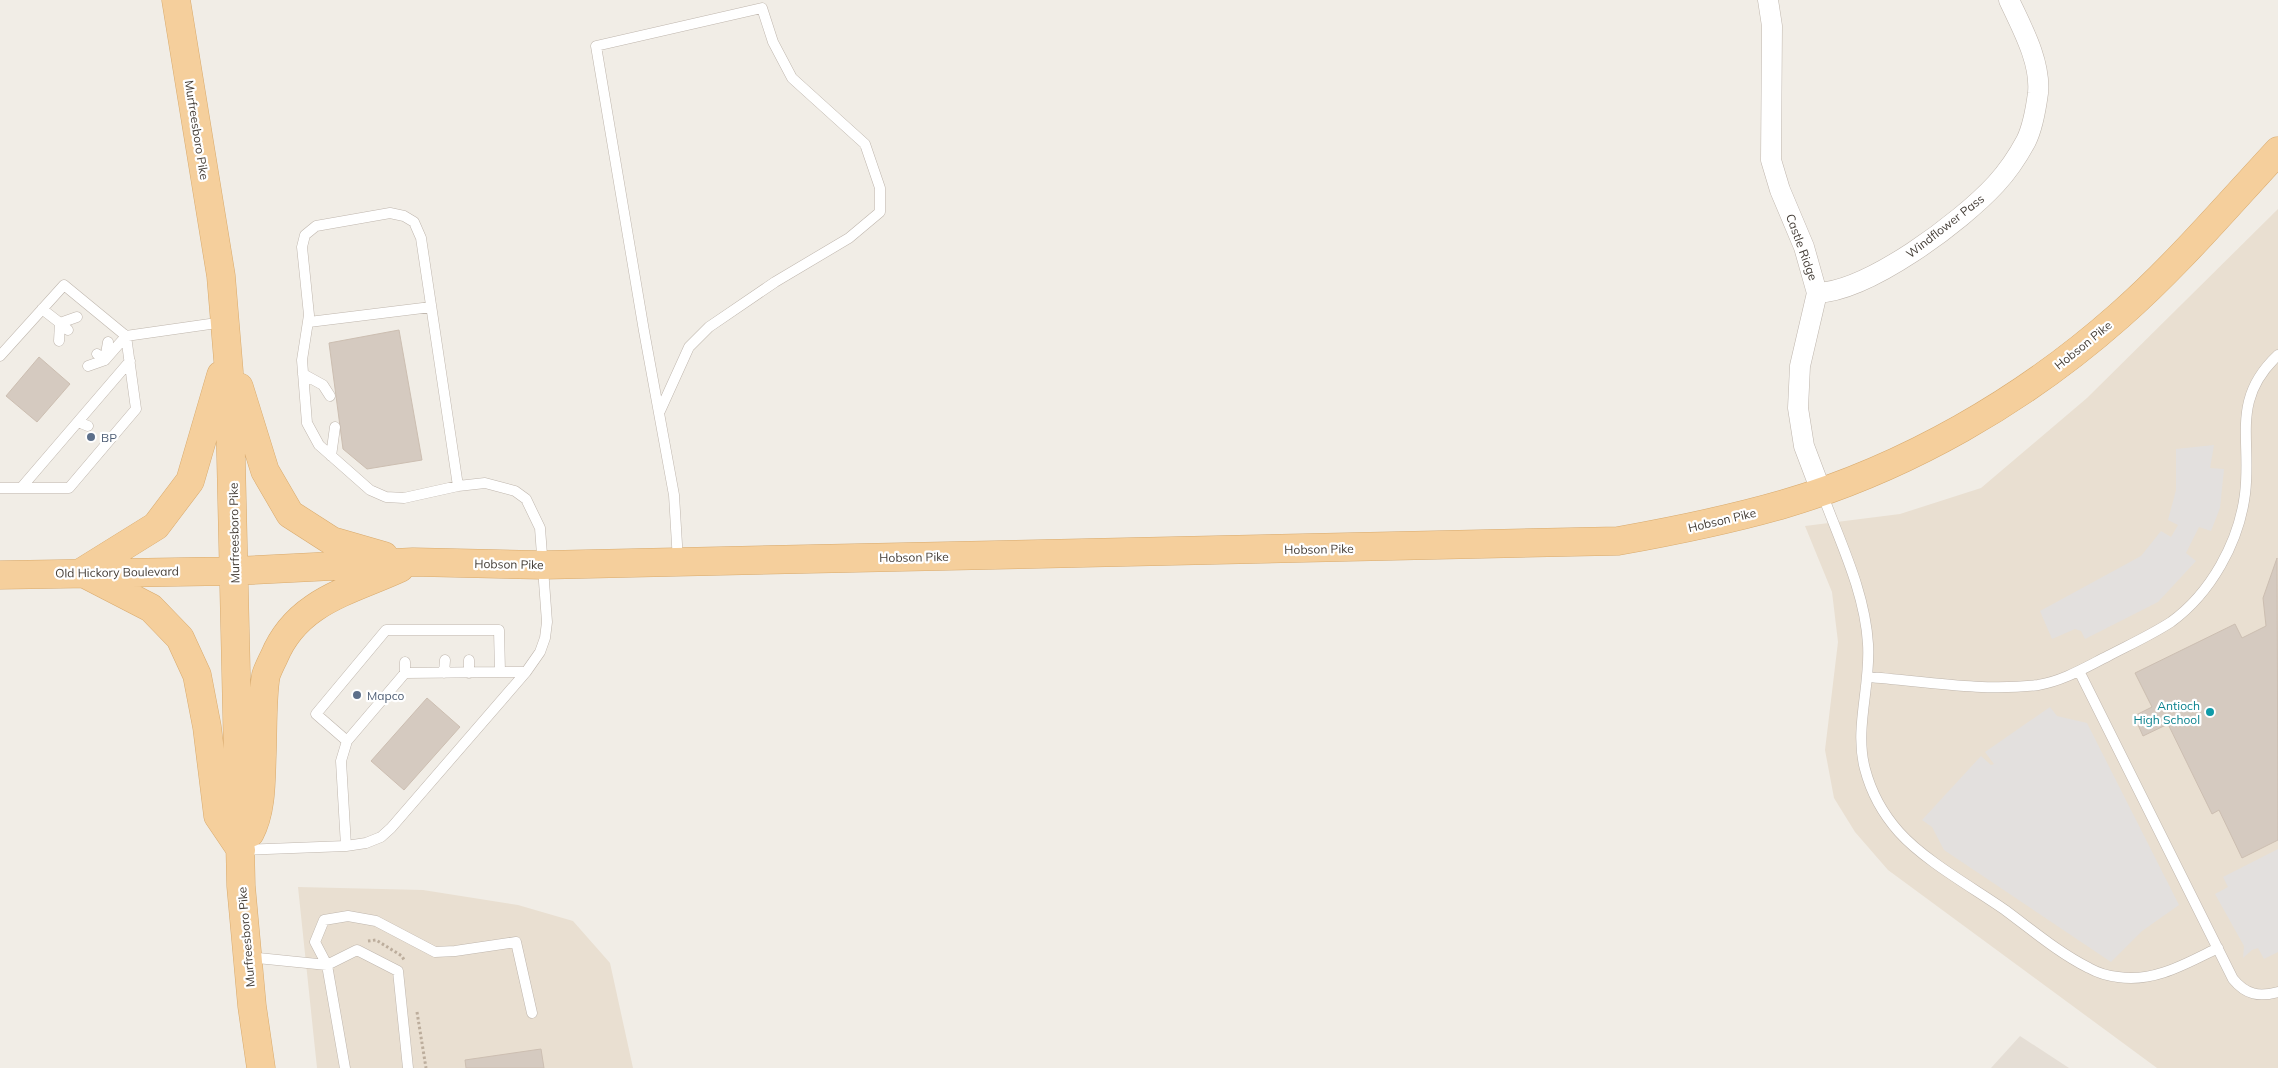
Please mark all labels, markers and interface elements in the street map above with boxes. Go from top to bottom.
street label: Murfreesboro Pike [182,79,212,181]
street label: Windflower Pass [1903,191,1987,261]
street label: Castle Ridge [1783,212,1821,282]
street label: Hobson Pike [2051,317,2115,373]
place label: BP [101,430,117,445]
marker: BP [85,431,97,443]
street label: Murfreesboro Pike [226,482,242,584]
street label: Hobson Pike [1686,505,1758,535]
street label: Hobson Pike [1284,541,1354,557]
street label: Hobson Pike [879,549,949,565]
street label: Hobson Pike [474,556,544,572]
street label: Old Hickory Boulevard [55,563,179,581]
place label: Mapco [367,688,405,703]
marker: Mapco [351,689,363,701]
place label: Antioch High School [2134,698,2200,727]
marker: Antioch High School [2204,706,2216,718]
street label: Murfreesboro Pike [234,886,258,988]

